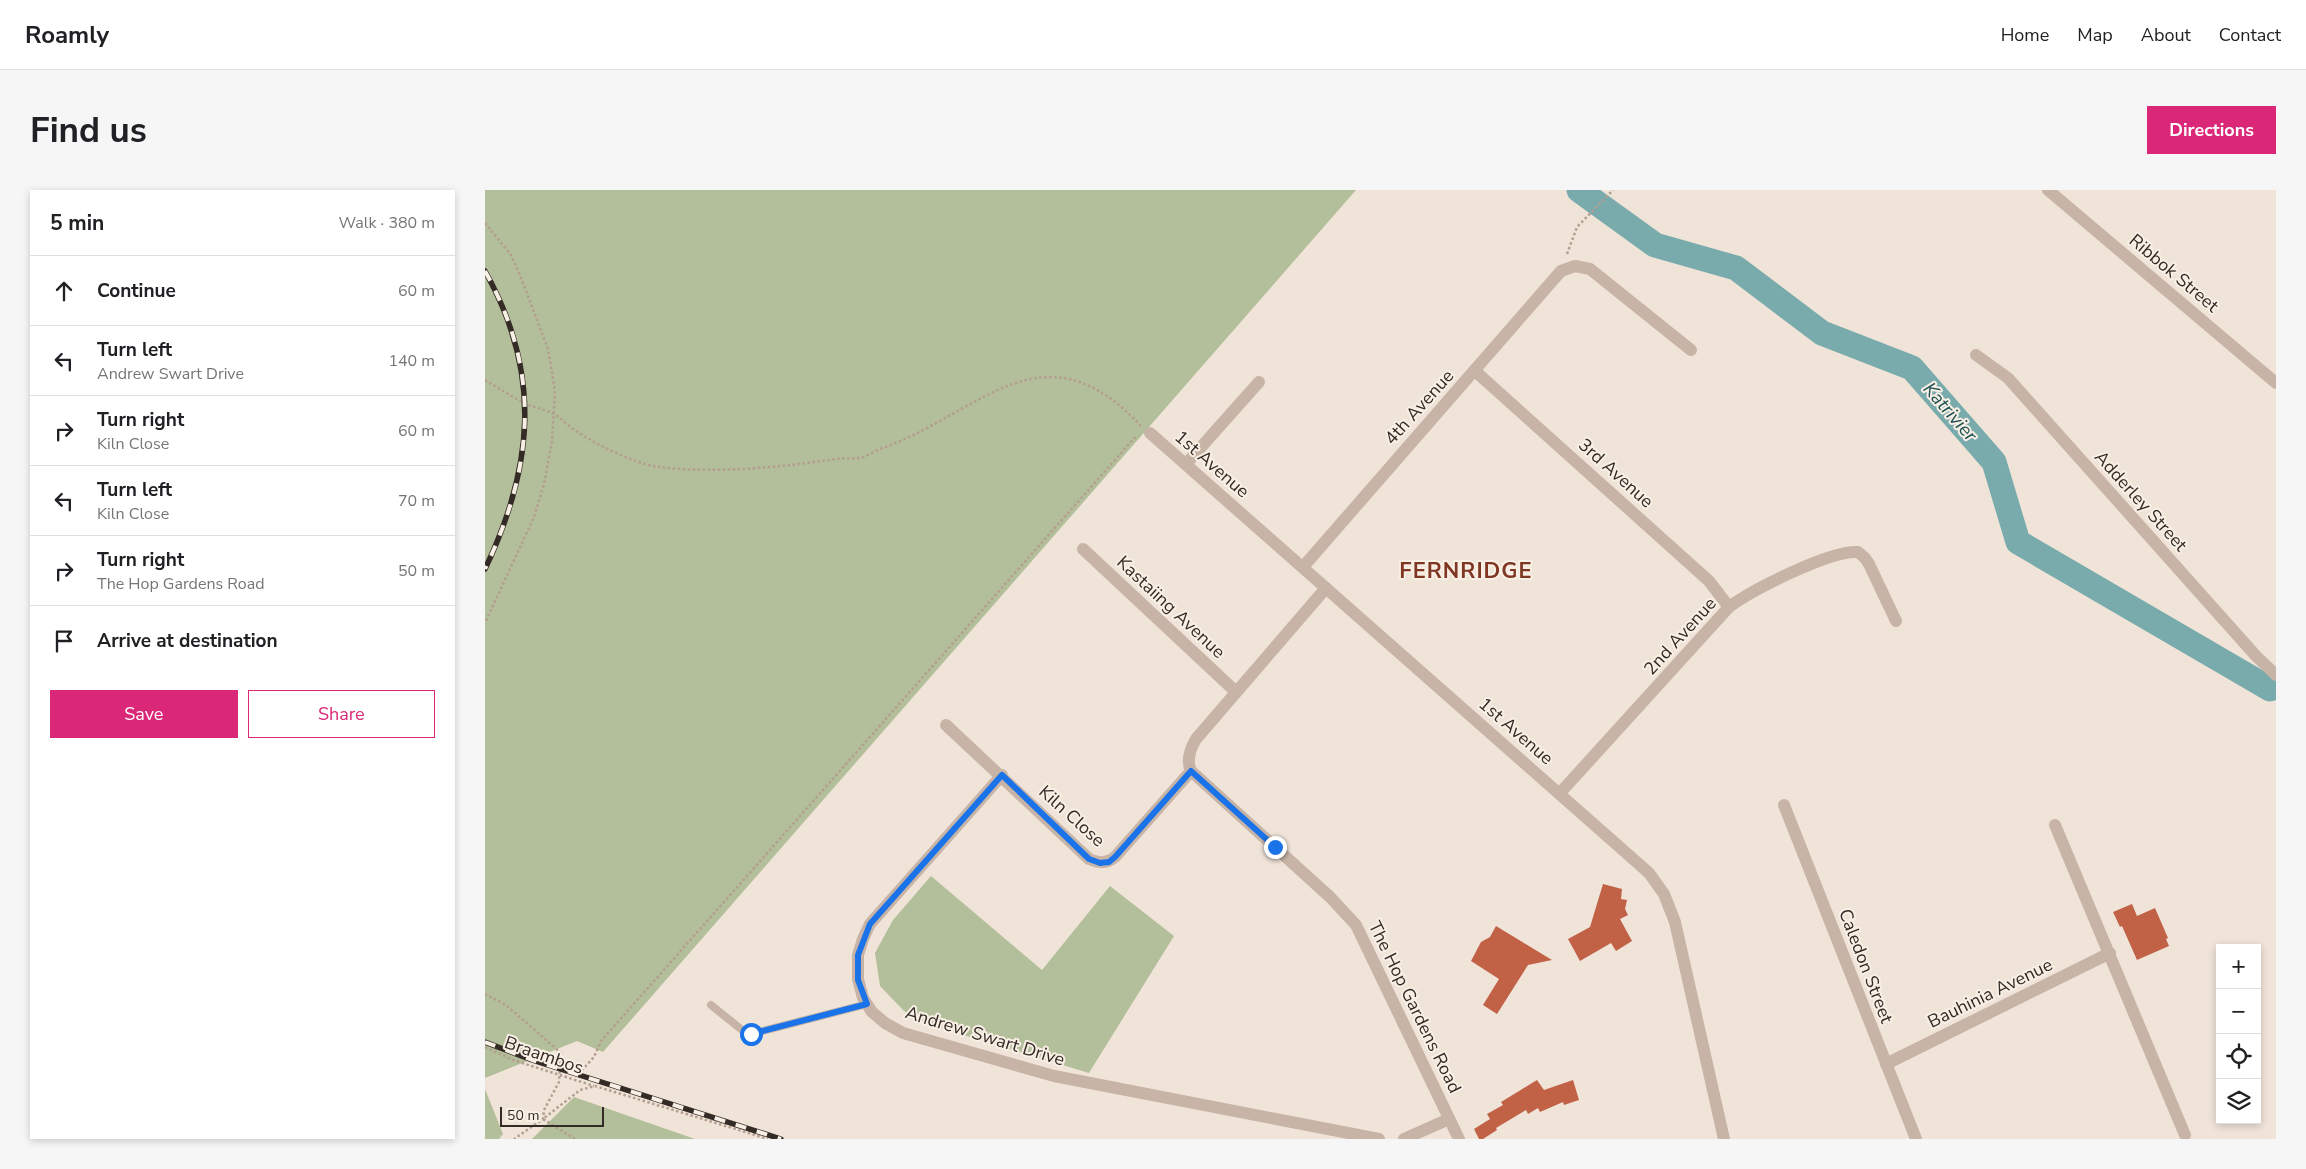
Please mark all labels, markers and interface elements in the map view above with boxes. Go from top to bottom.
text: Roamly [25,19,109,51]
text: Home [2001,23,2049,47]
text: Map [2077,23,2113,47]
text: About [2141,23,2191,47]
text: Contact [2219,23,2281,47]
button: Directions [2147,106,2276,154]
text: Find us [30,107,147,154]
text: 5 min [50,209,104,237]
text: Walk · 380 m [339,212,435,234]
street label: Ribbok Street [2124,228,2224,318]
icon: ahead [50,277,78,305]
text: Continue [97,278,176,304]
text: 60 m [398,280,435,302]
text: Turn left [97,337,172,363]
icon: left [50,347,78,375]
text: 140 m [388,350,435,372]
text: Andrew Swart Drive [97,363,244,385]
street label: 4th Avenue [1379,364,1459,450]
water label: Katrivier [1917,377,1984,448]
text: Turn right [97,407,184,433]
icon: right [50,417,78,445]
text: 60 m [398,420,435,442]
street label: 1st Avenue [1170,425,1254,503]
text: Kiln Close [97,433,169,455]
street label: 3rd Avenue [1573,433,1659,513]
street label: Adderley Street [2089,446,2193,557]
text: Turn left [97,477,172,503]
icon: left [50,487,78,515]
text: 70 m [398,490,435,512]
text: Kiln Close [97,503,169,525]
text: Turn right [97,547,184,573]
street label: Kastaiing Avenue [1112,550,1230,664]
district label: FERNRIDGE [1399,556,1533,586]
icon: right [50,557,78,585]
text: 50 m [398,560,435,582]
text: The Hop Gardens Road [97,573,265,595]
street label: 2nd Avenue [1638,592,1722,680]
icon: arrive [50,627,78,655]
text: Arrive at destination [97,628,278,654]
button: Save [50,690,238,738]
button: Share [248,690,435,738]
street label: 1st Avenue [1474,692,1558,770]
street label: Kiln Close [1034,780,1110,852]
route end [1264,836,1287,859]
street label: Caledon Street [1833,905,1899,1027]
street label: The Hop Gardens Road [1363,917,1467,1097]
map controls [2216,944,2261,1124]
button: + [2216,944,2261,989]
street label: Bauhinia Avenue [1924,952,2056,1034]
button: − [2216,989,2261,1034]
street label: Andrew Swart Drive [902,1000,1068,1072]
route start [740,1023,763,1046]
street label: Braambos [501,1030,587,1080]
button: locate [2216,1034,2261,1079]
button: layers [2216,1079,2261,1124]
scale bar [500,1104,604,1127]
text: 50 m [507,1106,539,1125]

